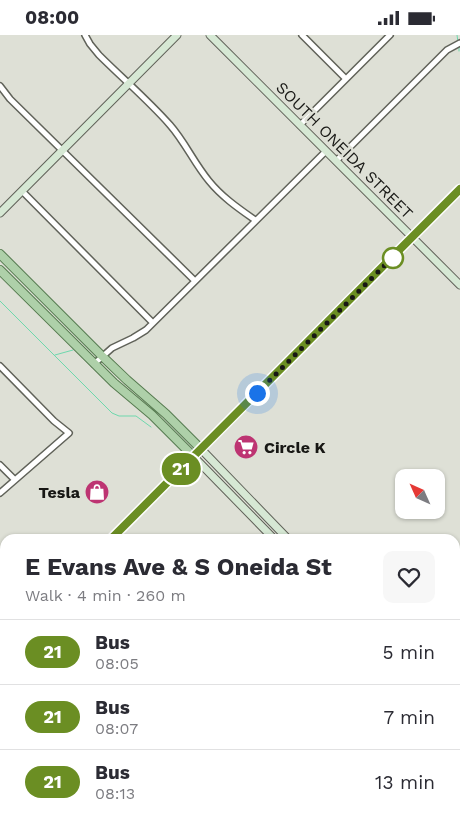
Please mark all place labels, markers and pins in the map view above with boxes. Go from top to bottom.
unlabelled marker [382,247,404,269]
supermarket icon: Circle K [233,434,259,460]
place label: Circle K [264,438,326,457]
shop icon: Tesla [84,479,110,505]
place label: Tesla [39,483,81,502]

